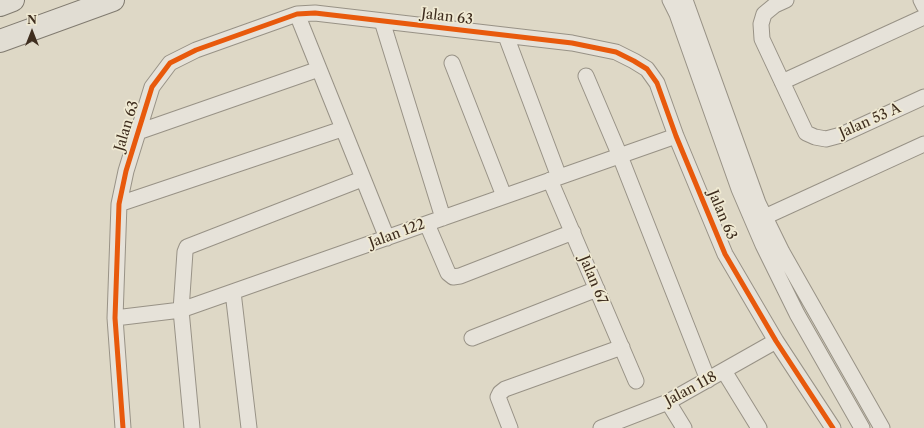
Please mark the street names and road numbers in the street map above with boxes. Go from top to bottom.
street label: Jalan 63 [420,5,474,29]
street label: Jalan 63 [111,99,143,153]
street label: Jalan 53 A [837,100,903,142]
street label: Jalan 63 [704,188,740,242]
street label: Jalan 122 [367,216,427,252]
street label: Jalan 67 [575,253,611,307]
street label: Jalan 118 [662,368,720,410]

